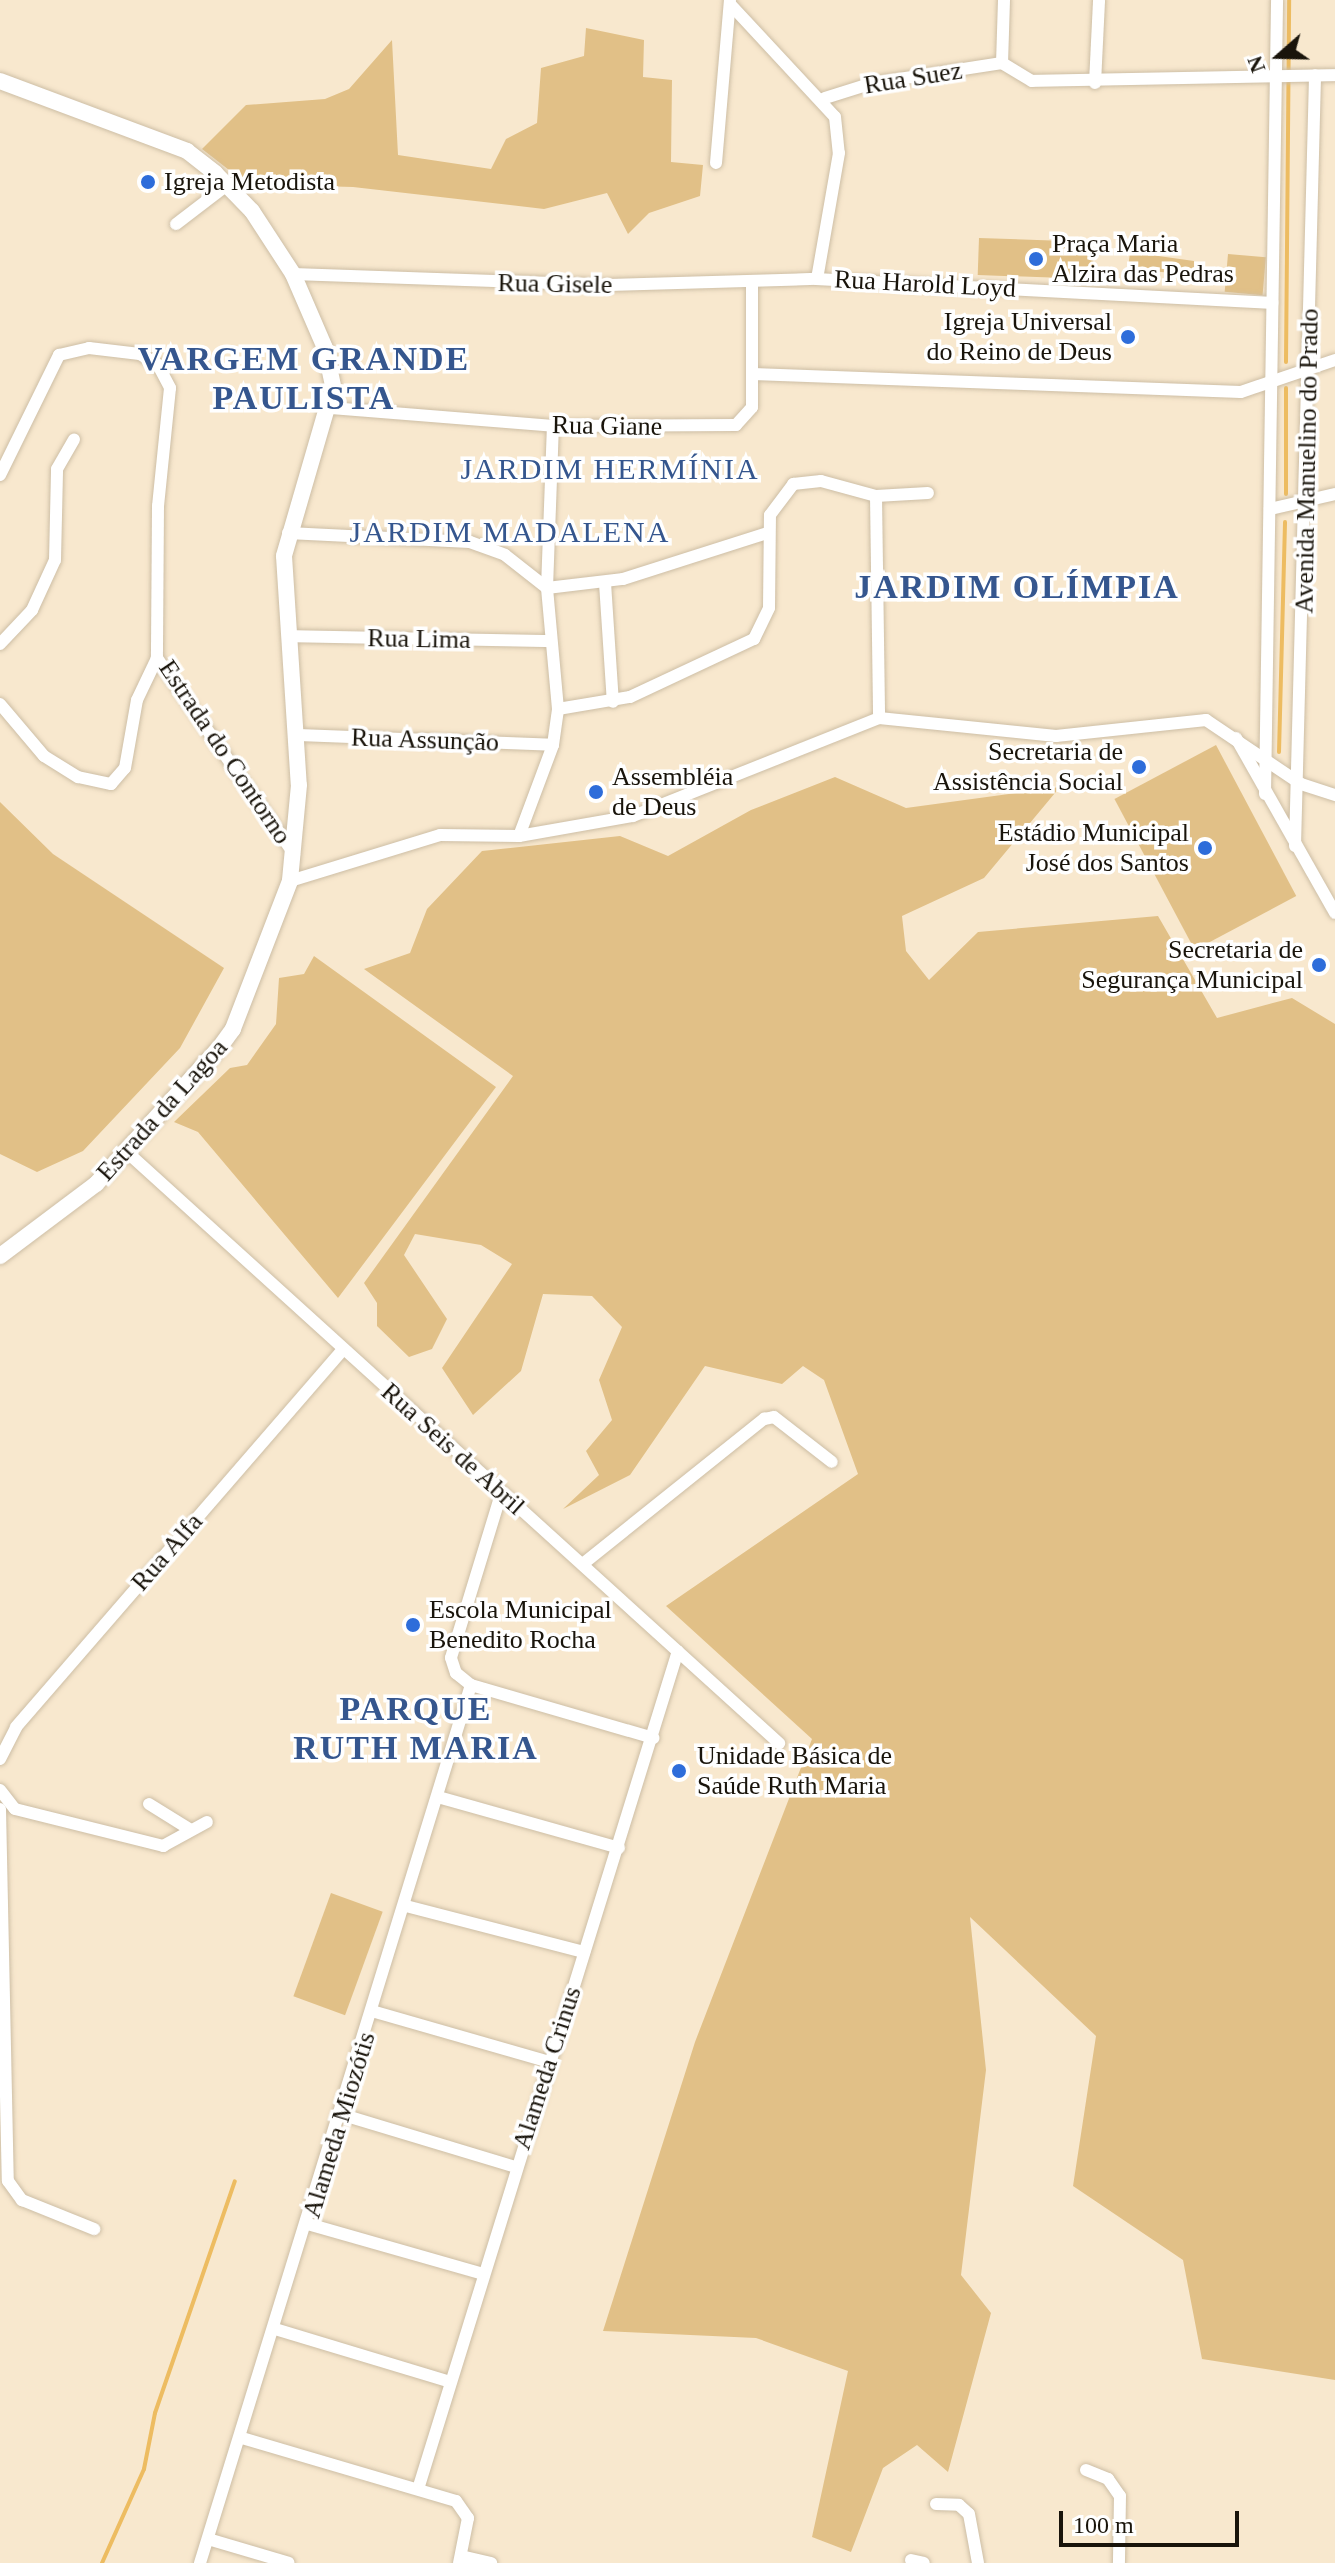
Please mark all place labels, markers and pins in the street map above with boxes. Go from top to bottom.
place label: Igreja Metodista [164,166,335,198]
marker: Igreja Metodista [139,173,157,191]
place label: Praça Maria Alzira das Pedras [1052,228,1234,290]
marker: Praça Maria Alzira das Pedras [1027,250,1045,268]
place label: Igreja Universal do Reino de Deus [926,306,1112,368]
marker: Igreja Universal do Reino de Deus [1119,328,1137,346]
place label: Secretaria de Assistência Social [933,736,1123,798]
marker: Secretaria de Assistência Social [1130,758,1148,776]
place label: Assembléia de Deus [612,761,733,822]
marker: Assembléia de Deus [587,783,605,801]
place label: Estádio Municipal José dos Santos [998,817,1189,878]
marker: Estádio Municipal José dos Santos [1196,839,1214,857]
place label: Secretaria de Segurança Municipal [1081,934,1303,996]
marker: Secretaria de Segurança Municipal [1310,956,1328,974]
place label: Escola Municipal Benedito Rocha [429,1594,612,1656]
marker: Escola Municipal Benedito Rocha [404,1616,422,1634]
place label: Unidade Básica de Saúde Ruth Maria [697,1740,892,1802]
marker: Unidade Básica de Saúde Ruth Maria [668,1760,690,1782]

